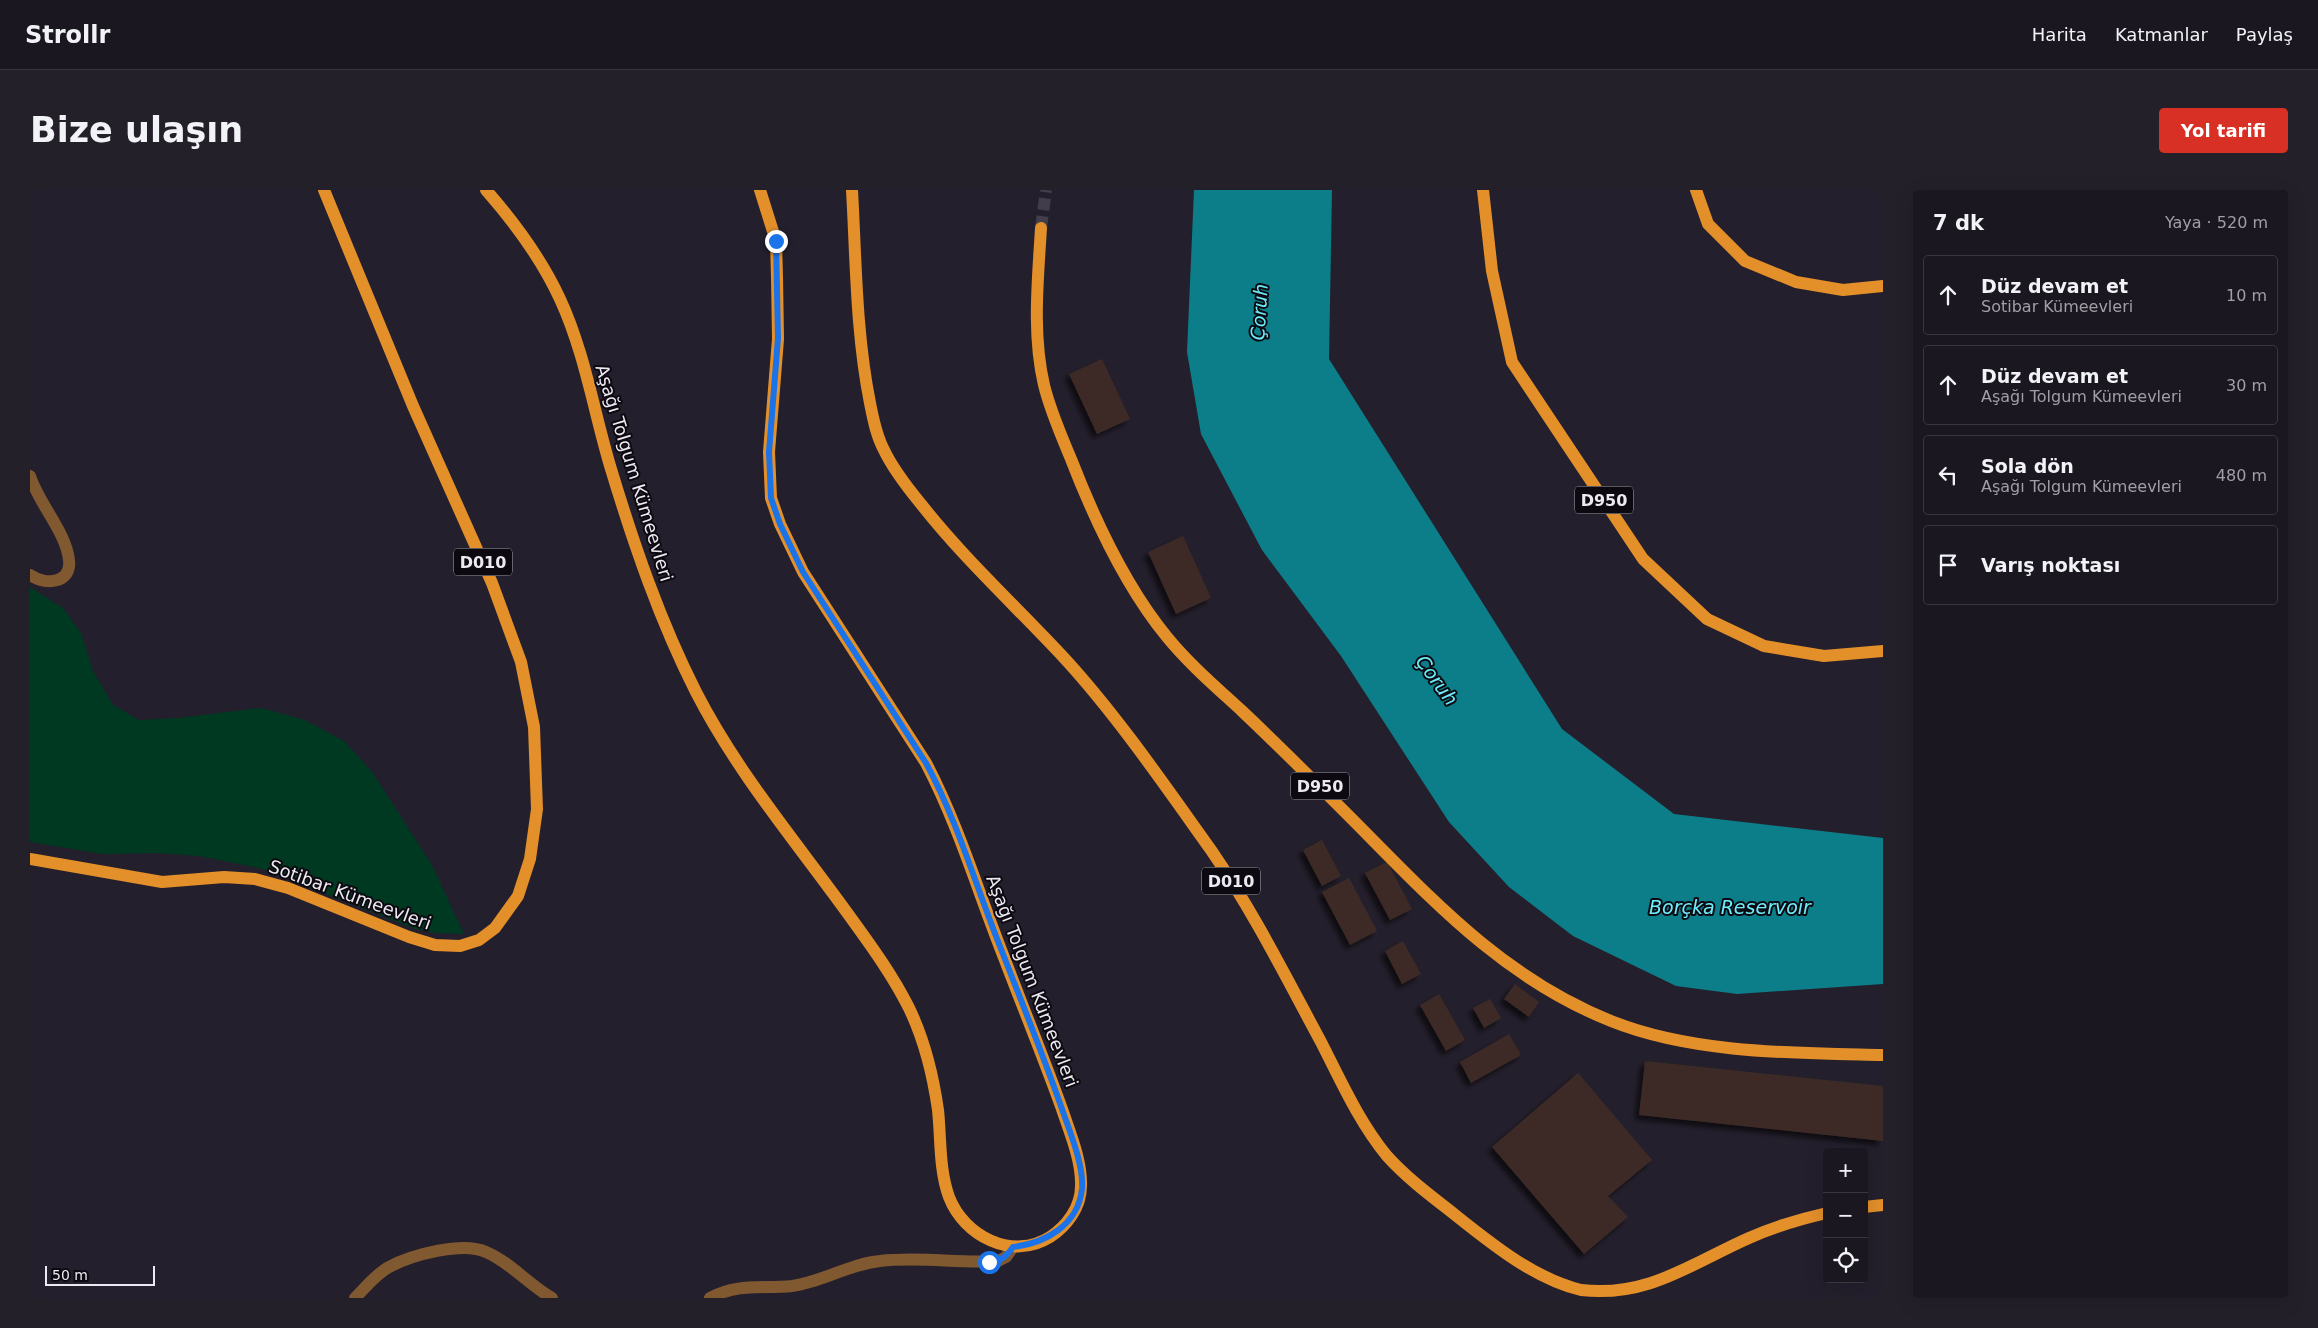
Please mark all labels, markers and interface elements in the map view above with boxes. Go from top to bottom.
text: Strollr [25,21,110,49]
text: Harita [2032,24,2087,45]
text: Katmanlar [2115,24,2208,45]
text: Paylaş [2236,24,2293,45]
button: Yol tarifi [2159,108,2288,153]
text: Bize ulaşın [30,110,243,150]
text: 7 dk [1933,211,1984,235]
text: Yaya · 520 m [2165,213,2268,232]
route end [765,230,788,253]
text: Düz devam et [1981,275,2128,297]
icon: ahead [1934,281,1962,309]
water label: Çoruh [1246,283,1272,341]
text: 10 m [2226,286,2267,305]
text: Sotibar Kümeevleri [1981,297,2133,316]
street label: Aşağı Tolgum Kümeevleri [591,362,678,584]
text: Düz devam et [1981,365,2128,387]
icon: ahead [1934,371,1962,399]
text: 30 m [2226,376,2267,395]
text: Aşağı Tolgum Kümeevleri [1981,387,2182,406]
text: Sola dön [1981,455,2074,477]
icon: left [1934,461,1962,489]
text: 480 m [2216,466,2267,485]
text: Aşağı Tolgum Kümeevleri [1981,477,2182,496]
road number: D950 [1575,486,1633,514]
road number: D010 [454,548,512,576]
icon: arrive [1934,551,1962,579]
text: Varış noktası [1981,554,2120,576]
water label: Çoruh [1411,651,1463,709]
road number: D950 [1291,772,1349,800]
street label: Sotibar Kümeevleri [266,855,434,934]
road number: D010 [1202,868,1260,894]
street label: Aşağı Tolgum Kümeevleri [982,872,1083,1090]
water label: Borçka Reservoir [1649,896,1812,918]
map controls [1823,1148,1868,1283]
button: + [1823,1148,1868,1193]
button: − [1823,1193,1868,1238]
button: locate [1823,1238,1868,1283]
route start [978,1251,1001,1274]
scale bar [45,1263,155,1286]
text: 50 m [52,1267,88,1283]

